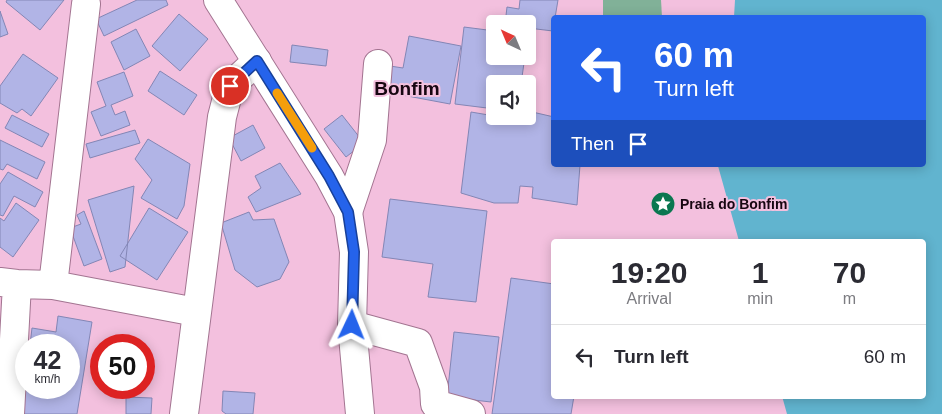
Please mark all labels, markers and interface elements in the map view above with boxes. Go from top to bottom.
north arrow [486,15,536,65]
map controls [486,15,536,125]
icon: left [571,35,636,100]
text: 60 m [654,35,734,74]
pin [209,65,251,107]
icon: arrive [216,72,244,100]
button: sound [486,75,536,125]
text: Turn left [654,76,734,101]
district label: Bonfim [374,78,440,99]
icon: arrive [624,130,652,158]
text: Then [571,133,614,154]
place icon: Praia do Bonfim [650,191,676,217]
place label: Praia do Bonfim [680,196,787,212]
text: 19:20 [611,256,688,289]
text: 1 [752,256,769,289]
text: 70 [833,256,866,289]
text: Arrival [626,290,672,307]
text: min [747,290,773,307]
text: m [843,290,856,307]
position arrow [325,298,377,350]
speed limit sign: 50 [90,334,155,399]
icon: left [571,343,599,371]
text: 42 [34,346,61,374]
text: Turn left [614,346,689,367]
text: 60 m [864,346,906,367]
text: km/h [34,372,61,386]

